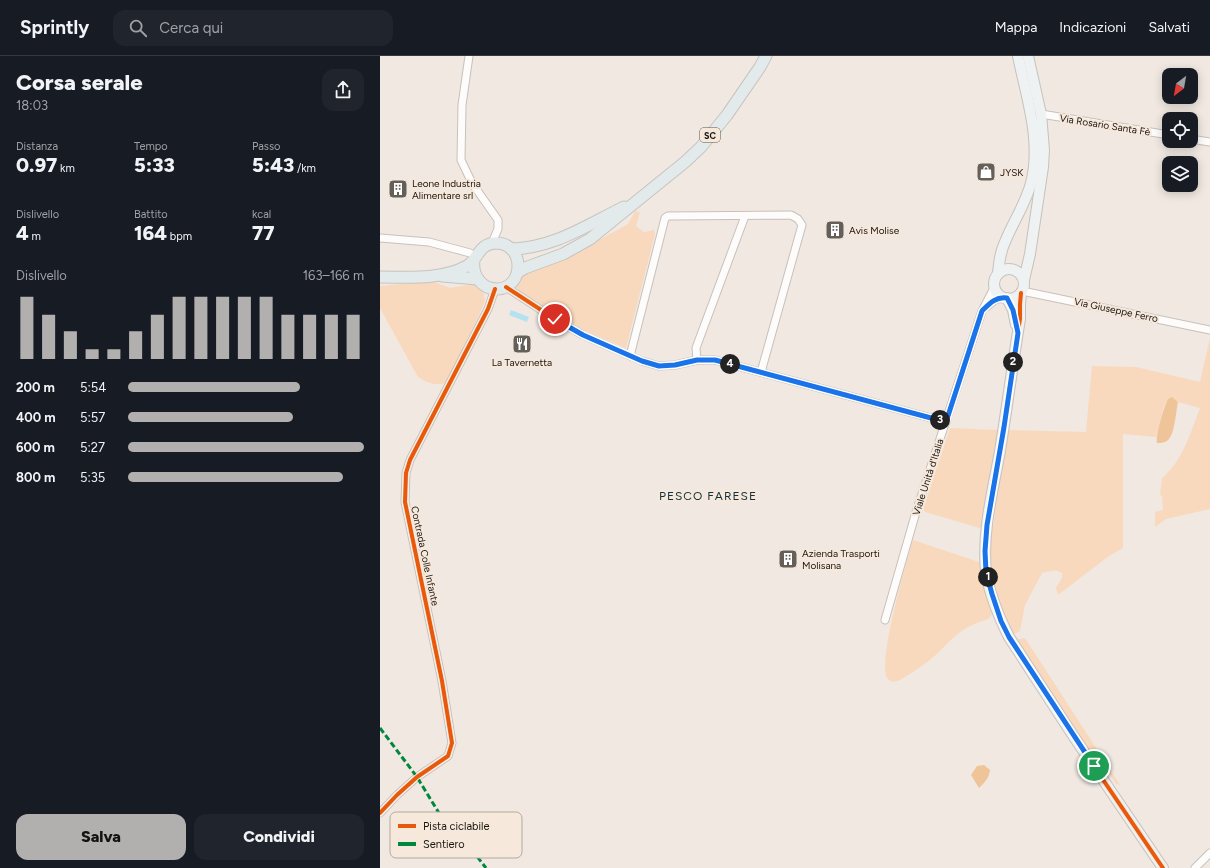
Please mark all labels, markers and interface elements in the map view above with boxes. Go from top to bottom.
search box [113,10,393,46]
text: Sprintly [20,16,89,39]
icon: search [127,17,149,39]
text: Cerca qui [159,19,223,37]
text: Mappa [995,19,1037,36]
text: Indicazioni [1059,19,1126,36]
text: Salvati [1148,19,1190,36]
north arrow [1162,68,1198,104]
map controls [1162,68,1198,192]
text: Corsa serale [16,69,143,96]
button: share [322,69,364,111]
text: 18:03 [16,98,48,113]
street label: Via Rosario Santa Fè [1059,111,1152,139]
button: locate [1162,112,1198,148]
road number: SC [700,128,720,142]
text: Distanza [16,140,58,153]
text: Tempo [134,140,168,153]
text: Passo [252,140,281,153]
text: 0.97 [16,153,57,177]
text: 5:33 [134,153,175,177]
text: 5:43 [252,153,294,177]
button: layers [1162,156,1198,192]
shop icon: JYSK [975,161,997,183]
text: km [57,162,75,175]
text: /km [294,162,316,175]
place label: JYSK [1000,166,1024,179]
place label: Leone Industria Alimentare srl [412,177,481,202]
building icon: Leone Industria Alimentare srl [387,178,409,200]
text: Dislivello [16,208,59,221]
text: Battito [134,208,168,221]
text: kcal [252,208,271,221]
building icon: Avis Molise [824,219,846,241]
text: 4 [16,221,29,245]
text: 164 [134,221,167,245]
text: 77 [252,221,275,245]
place label: Avis Molise [849,224,900,237]
text: m [29,230,41,243]
text: bpm [167,230,192,243]
text: Dislivello [16,268,67,283]
text: 163–166 m [303,268,364,283]
street label: Via Giuseppe Ferro [1073,295,1159,325]
pin [538,302,572,336]
icon: check [544,308,566,330]
restaurant icon: La Tavernetta [511,333,533,355]
pin: 2 [1003,352,1023,372]
pin: 4 [720,354,740,374]
text: 2 [1010,355,1016,368]
place label: La Tavernetta [492,356,552,369]
text: 4 [727,357,733,370]
text: 200 m [16,380,55,395]
text: 5:54 [80,380,106,395]
text: 400 m [16,410,56,425]
text: 5:57 [80,410,105,425]
pin: 3 [930,410,950,430]
text: 3 [937,413,943,426]
street label: Viale Unità d'Italia [909,437,947,517]
text: 600 m [16,440,55,455]
text: 5:27 [80,440,105,455]
text: 800 m [16,470,55,485]
text: 5:35 [80,470,105,485]
district label: PESCO FARESE [659,489,757,503]
street label: Contrada Colle Infante [408,505,442,607]
place label: Azienda Trasporti Molisana [802,547,880,572]
building icon: Azienda Trasporti Molisana [777,548,799,570]
pin: 1 [978,567,998,587]
text: 1 [986,570,990,583]
pin [1077,749,1111,783]
icon: arrive [1083,755,1105,777]
legend [390,812,522,858]
button: Salva [16,814,186,860]
button: Condividi [194,814,364,860]
text: Pista ciclabile [423,820,489,833]
text: Sentiero [423,838,465,851]

